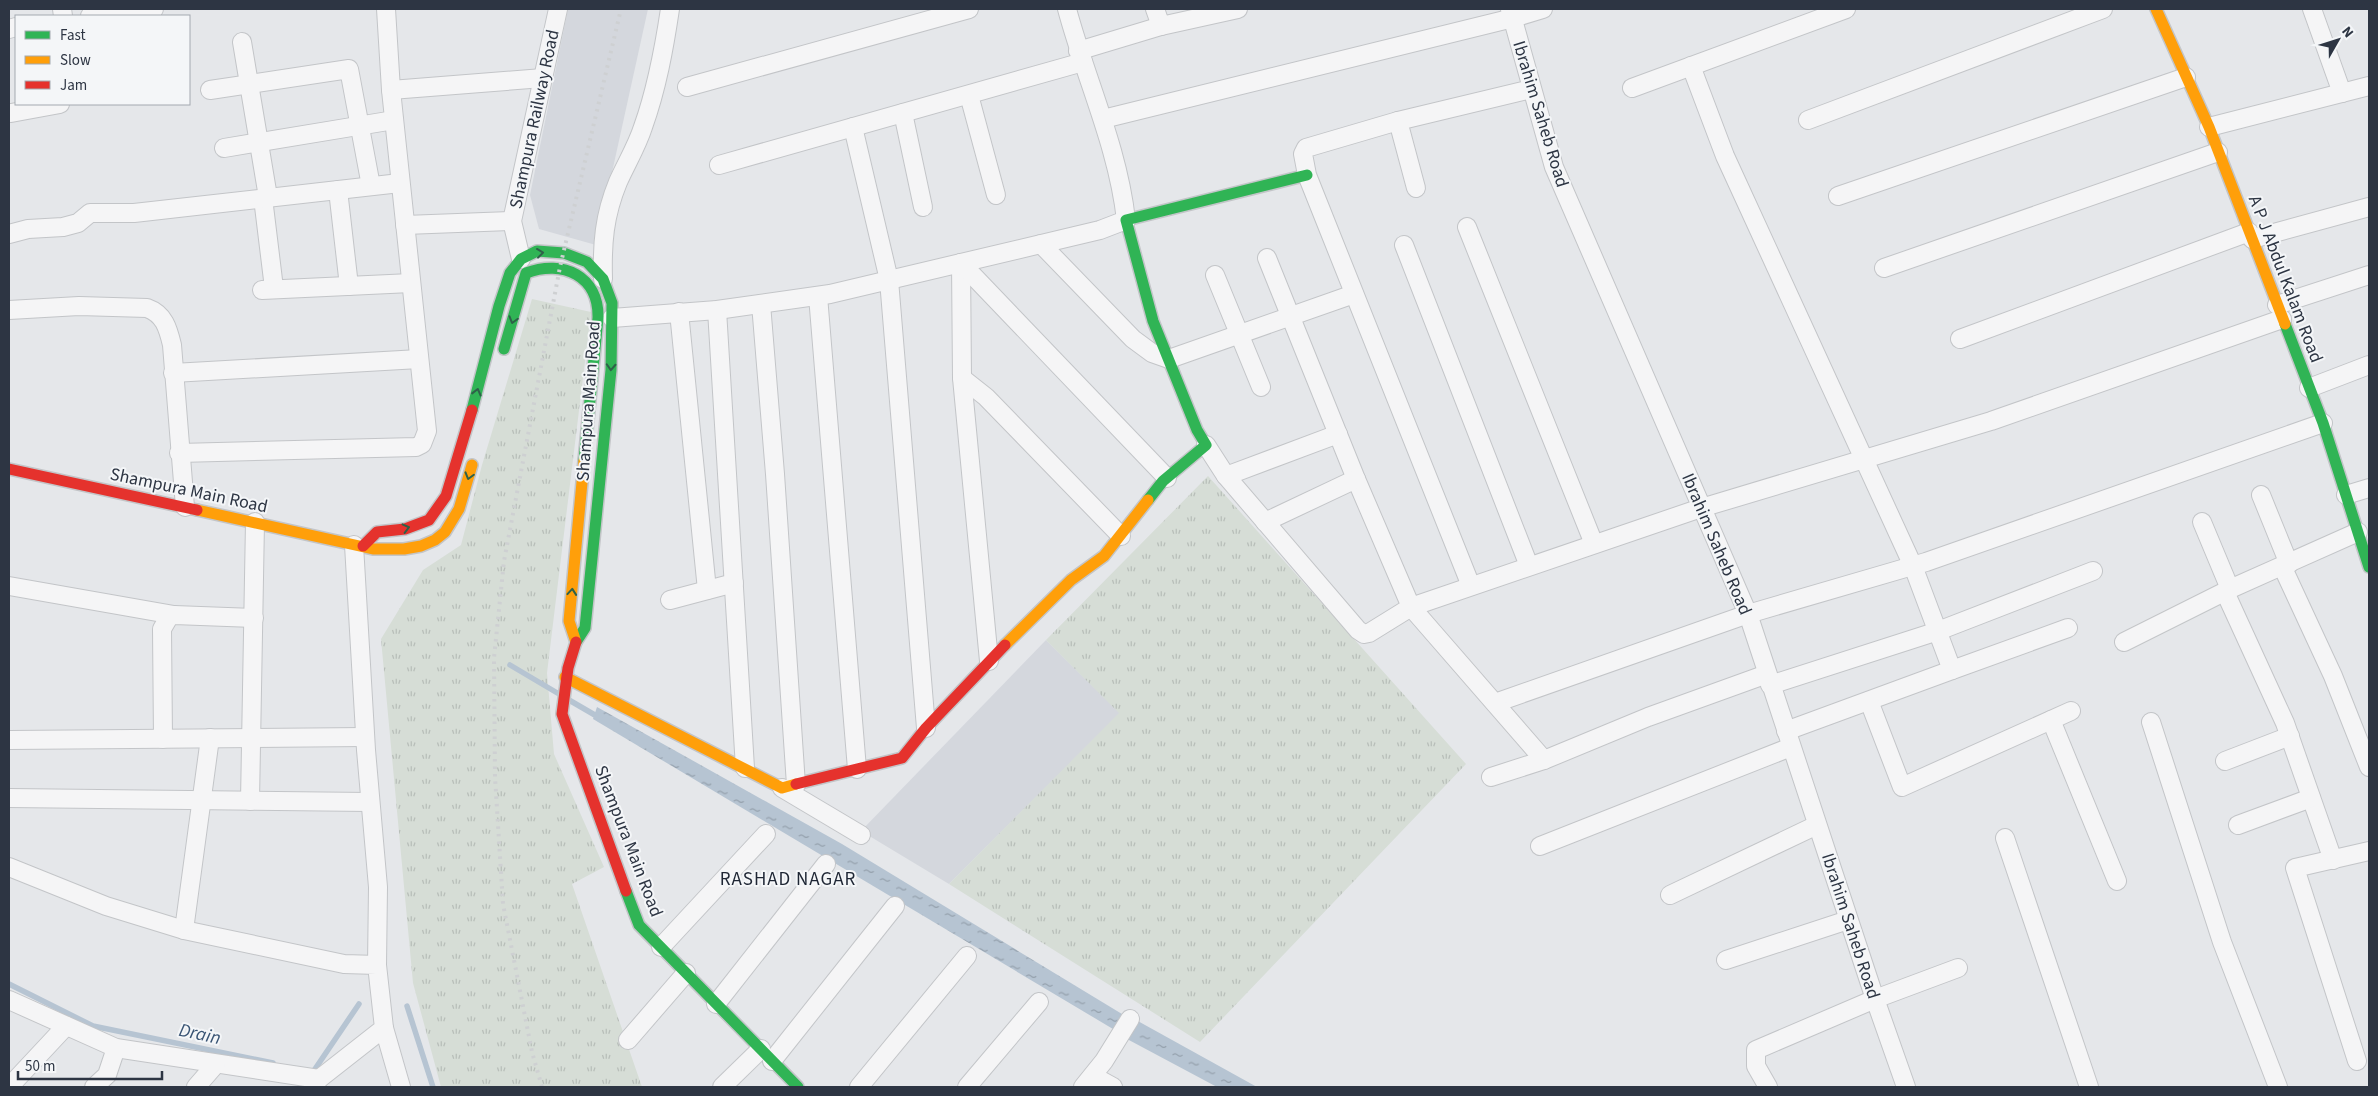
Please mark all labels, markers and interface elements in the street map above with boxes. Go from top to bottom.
legend [15,15,190,105]
north arrow [2313,15,2363,65]
text: N [2337,23,2358,42]
text: Fast [60,25,86,46]
street label: Shampura Railway Road [503,27,566,211]
street label: Ibrahim Saheb Road [1506,38,1575,190]
text: Slow [60,50,91,71]
text: Jam [60,75,87,96]
street label: A P J Abdul Kalam Road [2242,192,2329,366]
one-way arrow [537,248,545,259]
one-way arrow [508,315,518,323]
street label: Shampura Main Road [570,320,607,482]
one-way arrow [605,364,616,372]
one-way arrow [471,388,482,397]
street label: Shampura Main Road [108,462,270,519]
street label: Ibrahim Saheb Road [1675,469,1758,619]
one-way arrow [464,472,474,480]
one-way arrow [401,523,410,534]
one-way arrow [566,588,577,596]
street label: Shampura Main Road [588,762,669,921]
street label: Ibrahim Saheb Road [1815,850,1886,1002]
district label: RASHAD NAGAR [720,866,856,893]
water label: Drain [176,1017,223,1052]
scale bar [18,1048,161,1080]
text: 50 m [25,1056,55,1077]

